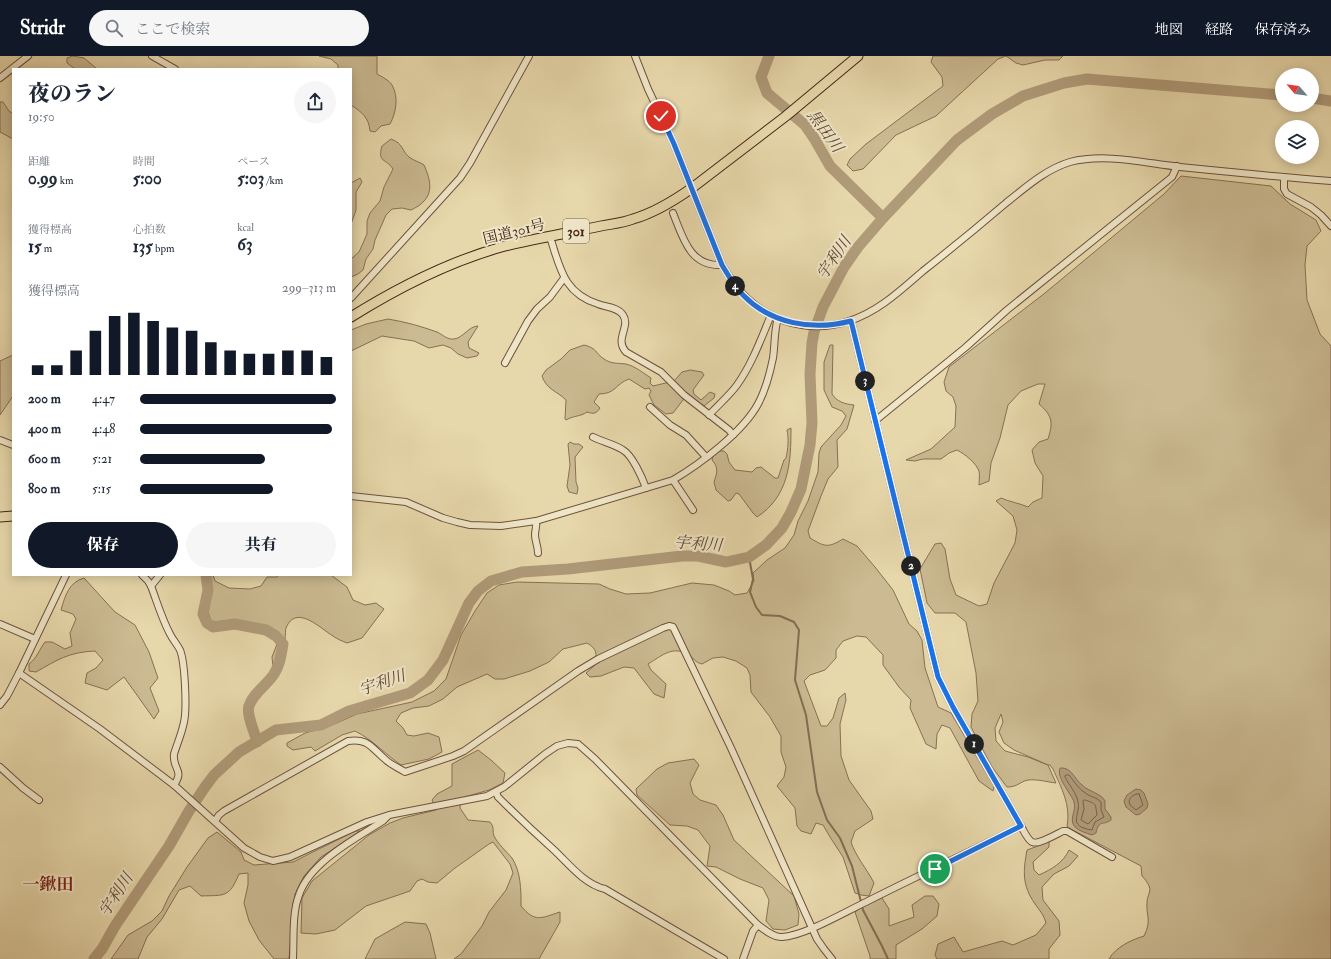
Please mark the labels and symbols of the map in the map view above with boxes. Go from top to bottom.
north arrow [1275,68,1319,112]
pin [644,99,678,133]
water label: 黒田川 [803,106,848,158]
street label: 国道301号 [481,215,547,249]
road number: 301 [563,219,589,243]
water label: 宇利川 [812,231,857,283]
pin: 4 [725,276,745,296]
pin: 3 [855,371,875,391]
water label: 宇利川 [673,532,725,556]
pin: 2 [901,556,921,576]
water label: 宇利川 [356,665,410,700]
pin: 1 [964,734,984,754]
pin [918,852,952,886]
water label: 宇利川 [95,868,139,921]
district label: 一鍬田 [23,874,74,895]

